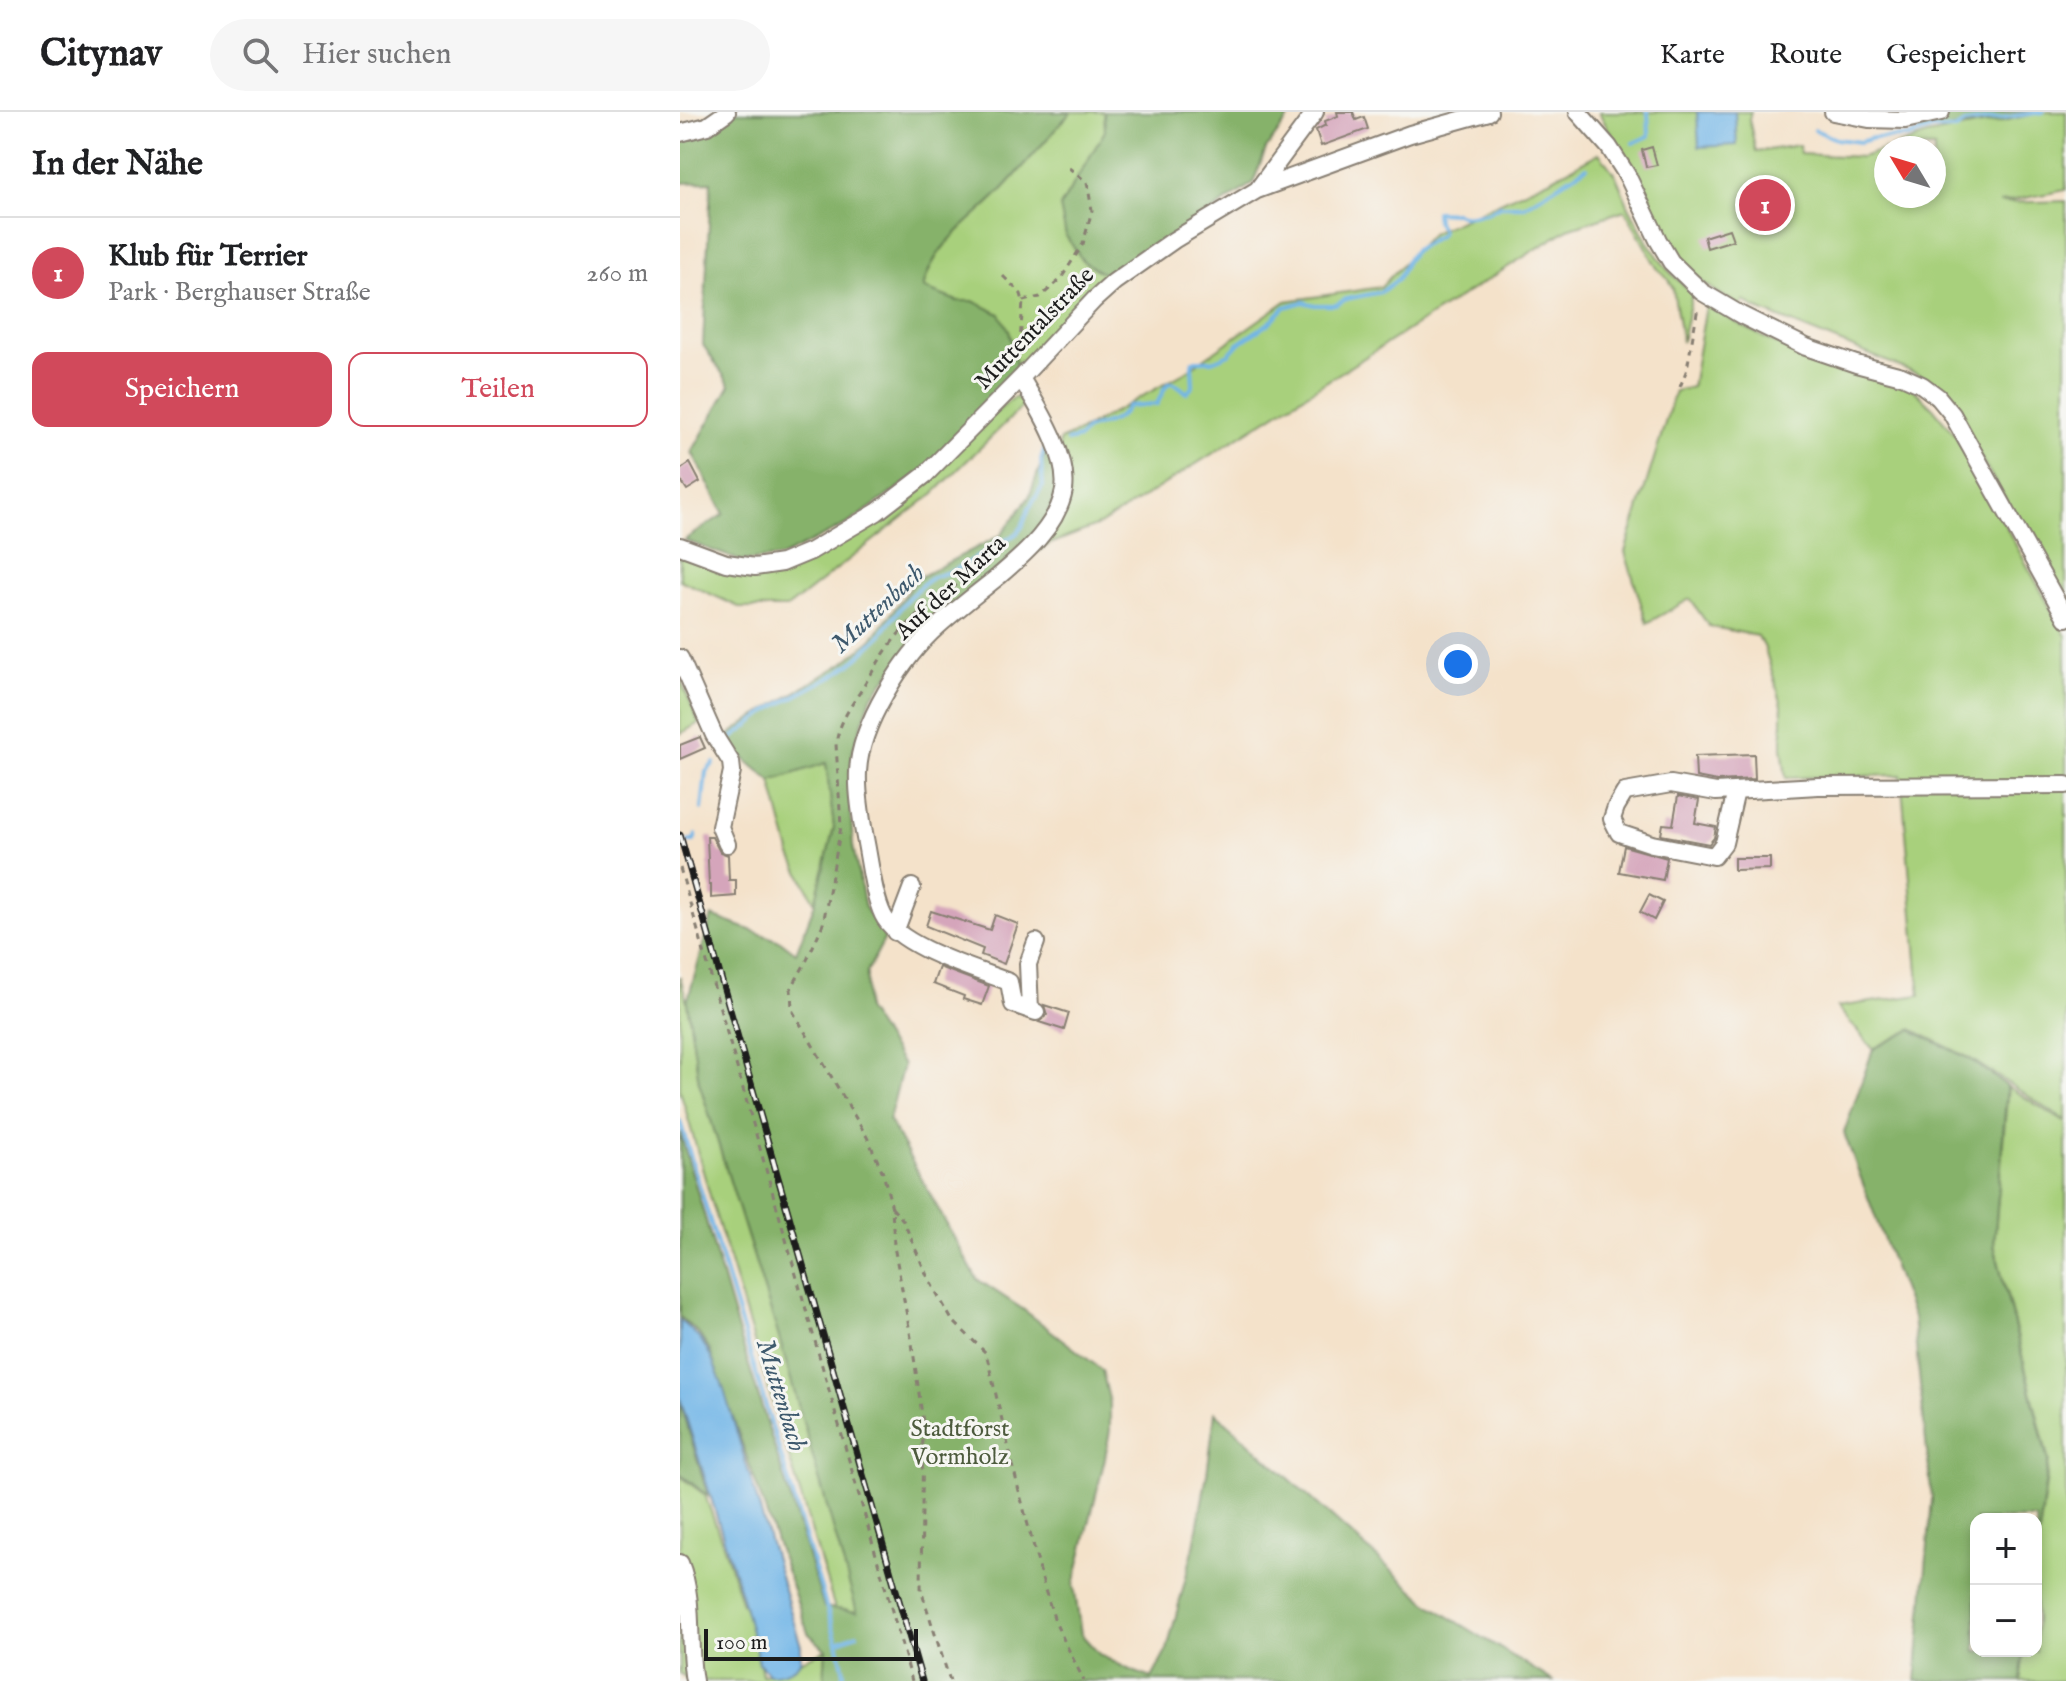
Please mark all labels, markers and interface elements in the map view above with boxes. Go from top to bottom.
search box [210,19,770,91]
text: Citynav [40,31,162,79]
icon: search [238,33,282,77]
text: Hier suchen [302,36,452,74]
text: Karte [1660,38,1725,73]
text: Route [1769,38,1842,73]
text: Gespeichert [1886,38,2026,73]
north arrow [1874,136,1946,208]
text: In der Nähe [32,143,203,186]
pin: 1 [1739,175,1791,235]
text: Klub für Terrier [108,238,308,276]
text: 1 [53,257,63,290]
text: 260 m [586,257,648,290]
street label: Muttentalstraße [968,261,1102,397]
text: Park · Berghauser Straße [108,276,371,309]
button: Speichern [32,352,332,427]
button: Teilen [348,352,648,427]
street label: Auf der Marta [888,528,1014,648]
water label: Muttenbach [824,557,932,661]
your location [1438,644,1478,684]
water label: Muttenbach [748,1335,814,1455]
park label: Stadtforst Vormholz [910,1414,1009,1473]
map controls [1970,1513,2042,1657]
button: + [1970,1513,2042,1585]
button: − [1970,1585,2042,1657]
scale bar [704,1625,918,1661]
text: 100 m [716,1629,768,1657]

